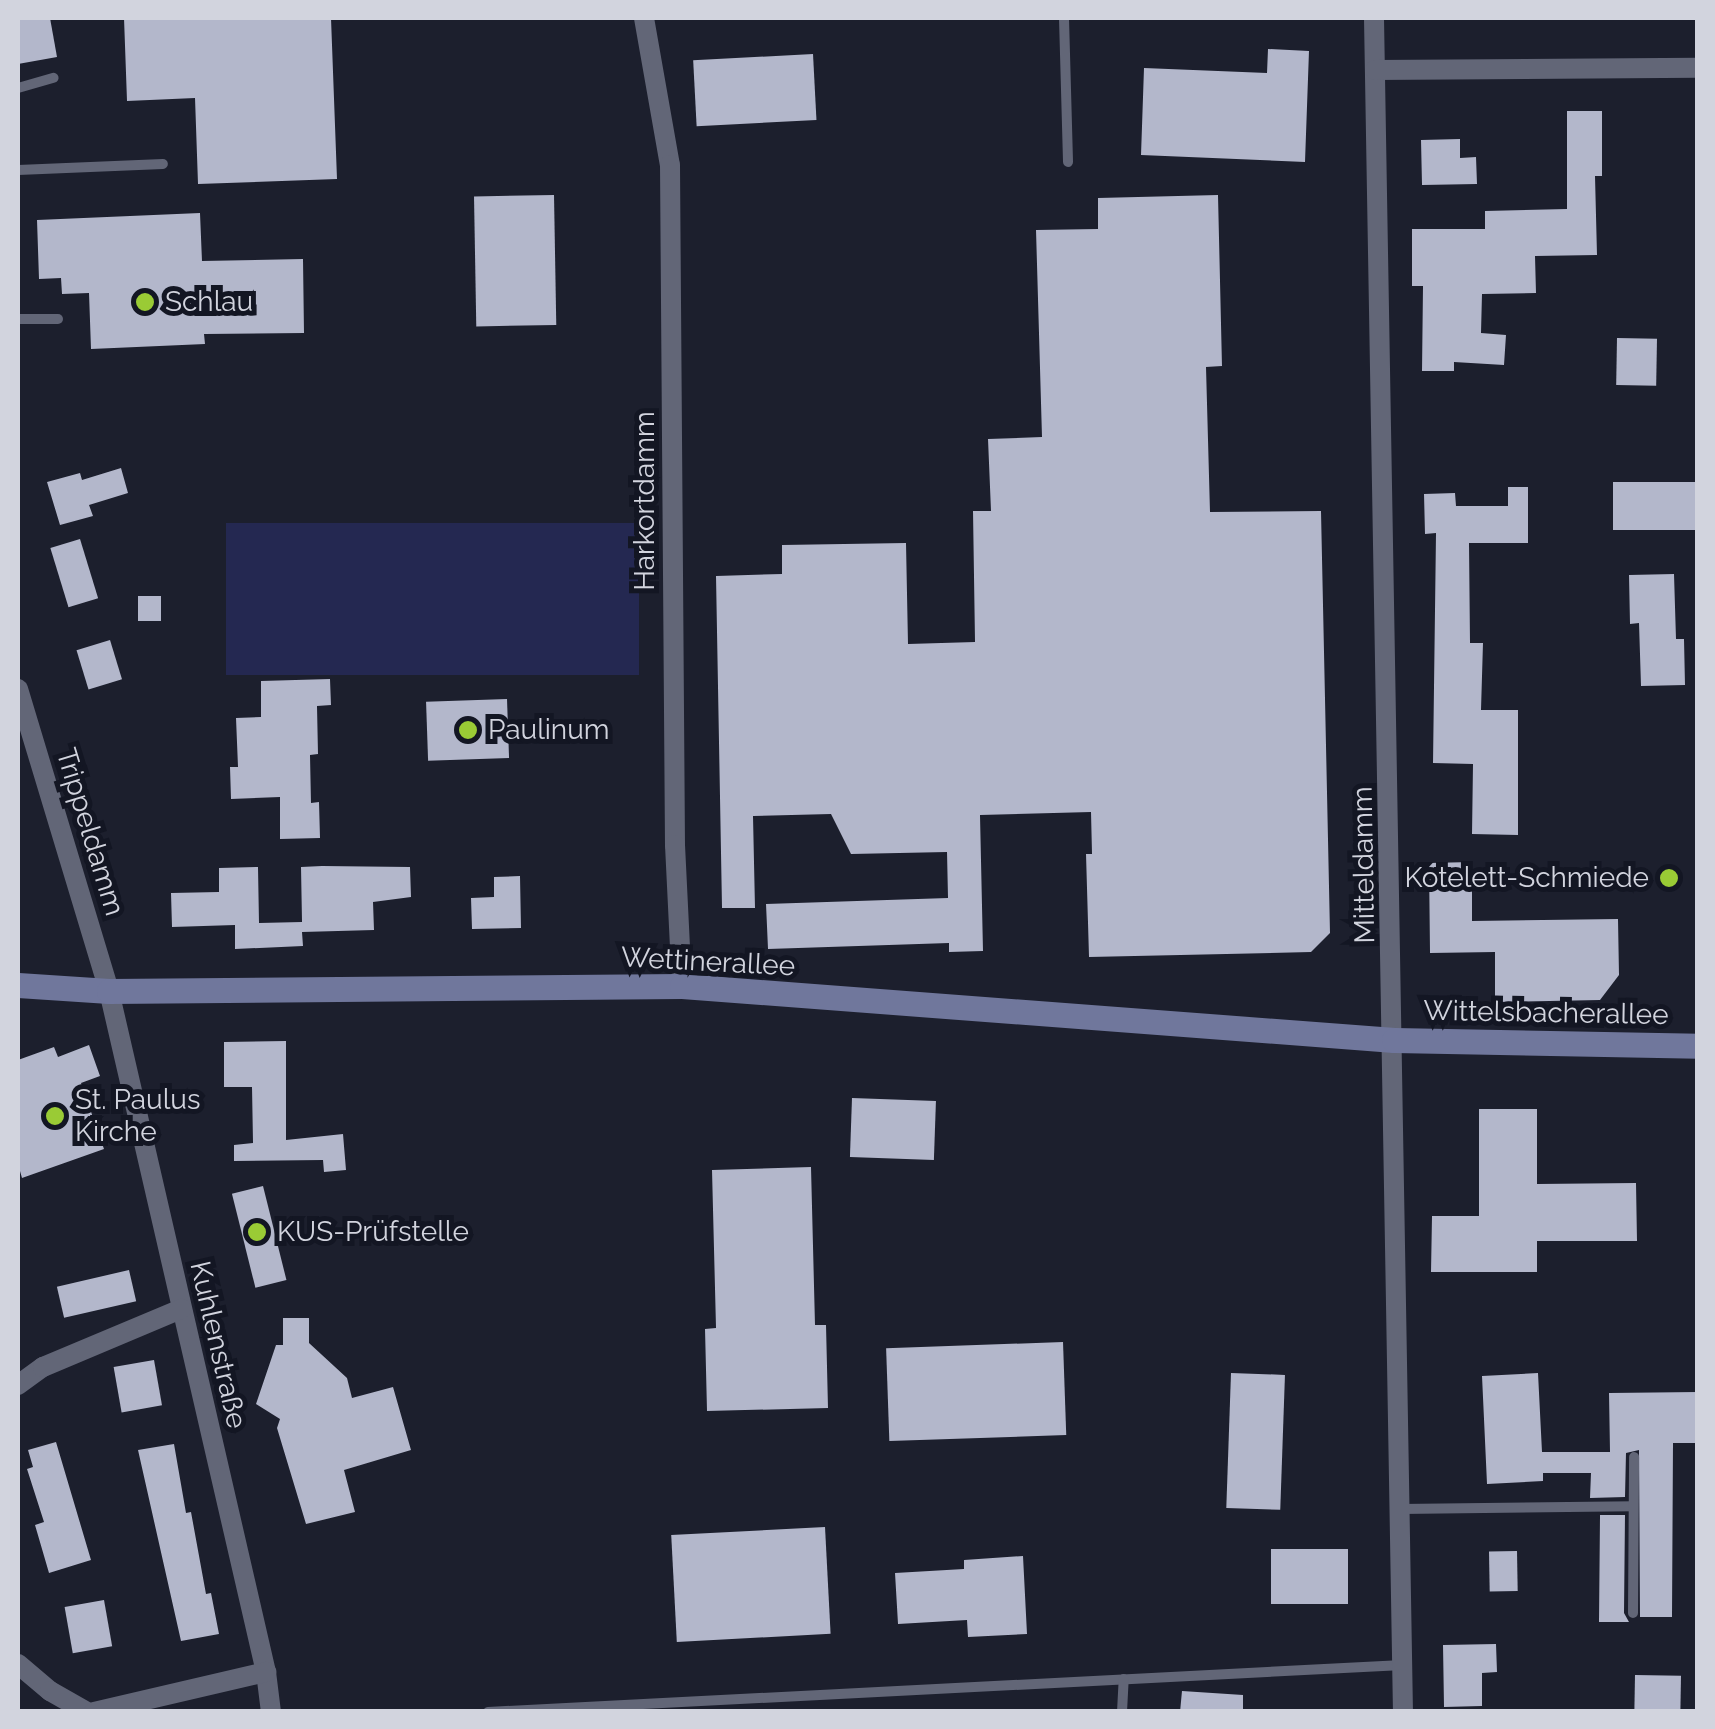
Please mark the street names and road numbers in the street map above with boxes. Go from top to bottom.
street label: Harkortdamm [628,411,662,591]
street label: Trippeldamm [49,744,131,920]
street label: Mitteldamm [1346,786,1382,944]
street label: Wettinerallee [620,941,796,983]
street label: Wittelsbacherallee [1423,994,1669,1032]
street label: Kuhlenstraße [182,1258,254,1432]

